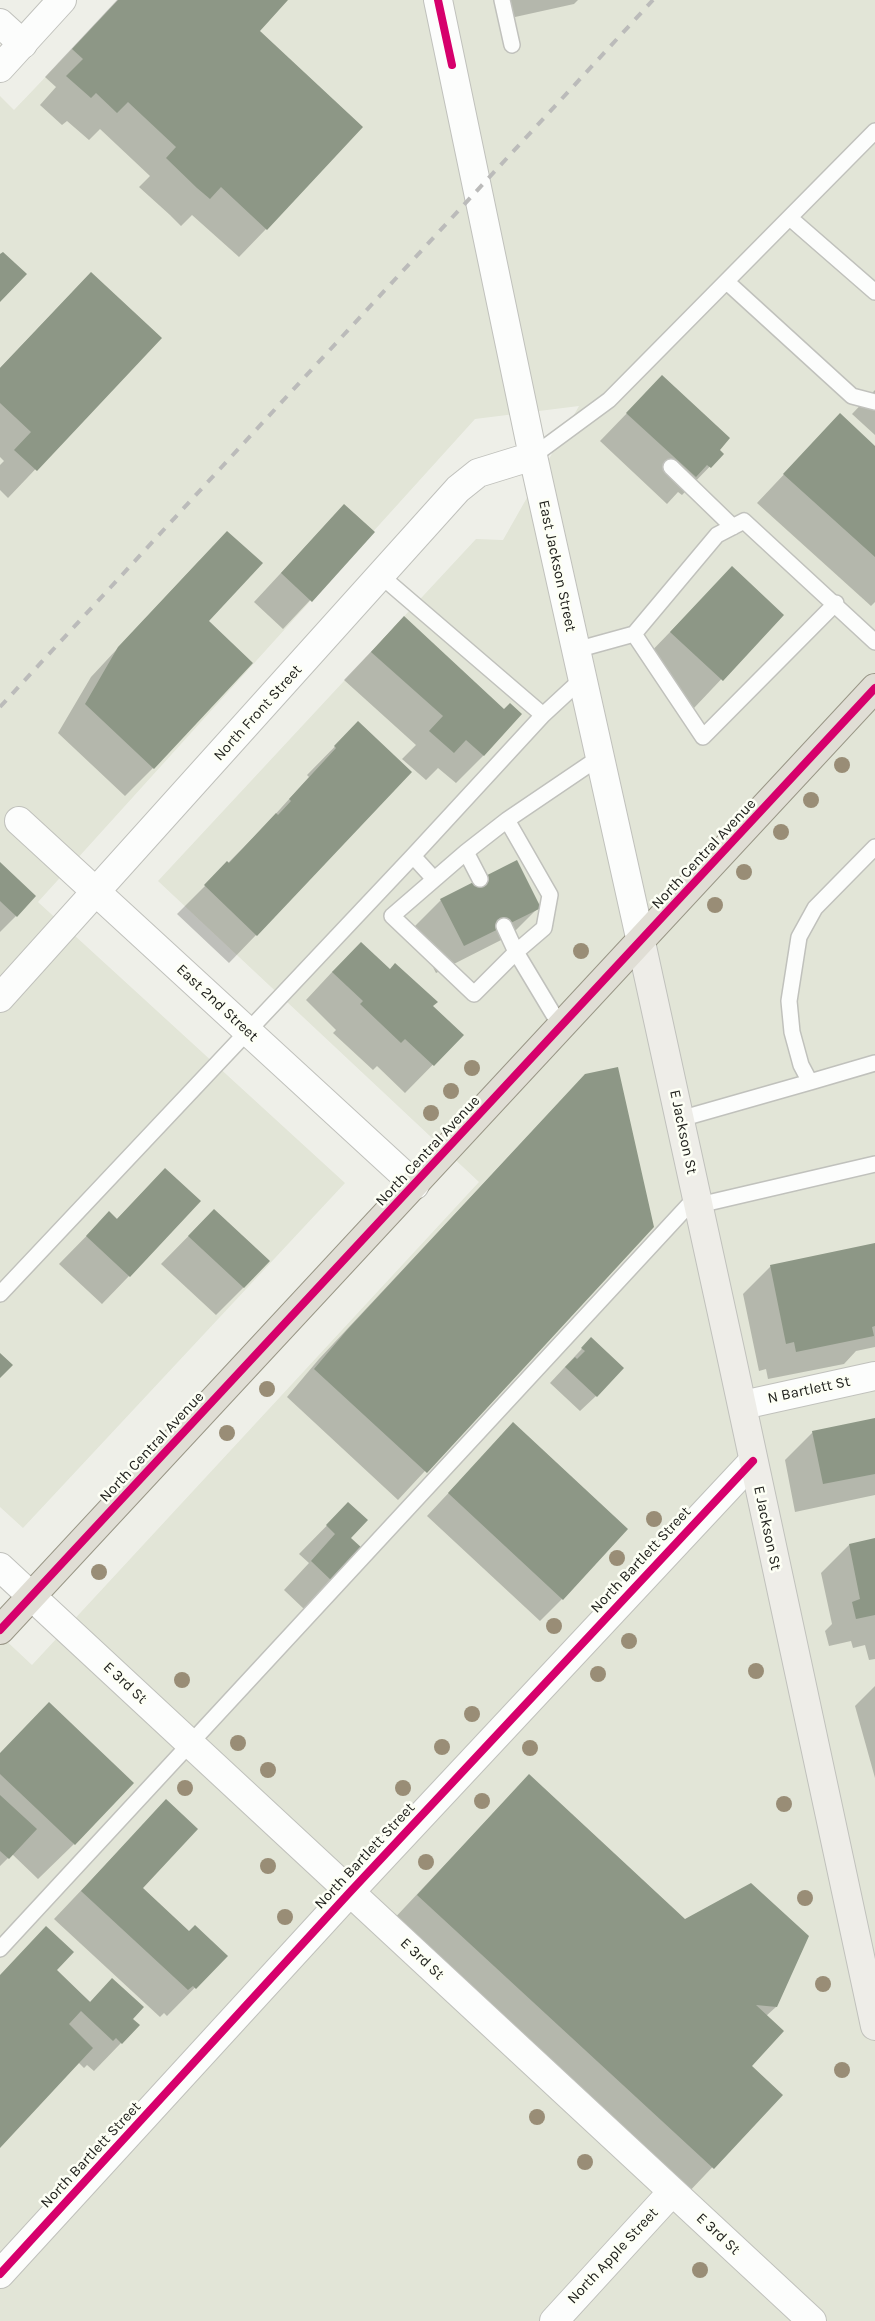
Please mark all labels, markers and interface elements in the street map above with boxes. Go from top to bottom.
street label: East Jackson Street [534,499,580,633]
street label: North Front Street [210,661,306,765]
street label: North Central Avenue [648,795,760,913]
street label: East 2nd Street [172,961,262,1045]
street label: E Jackson St [665,1088,701,1176]
street label: North Central Avenue [372,1092,484,1210]
street label: N Bartlett St [766,1372,852,1408]
street label: North Central Avenue [96,1388,208,1506]
street label: E Jackson St [749,1484,785,1572]
street label: North Bartlett Street [587,1503,695,1617]
street label: E 3rd St [99,1658,151,1708]
street label: North Bartlett Street [311,1799,419,1913]
street label: E 3rd St [396,1934,448,1984]
street label: North Bartlett Street [37,2098,145,2212]
street label: North Apple Street [564,2204,662,2308]
street label: E 3rd St [692,2209,744,2259]

